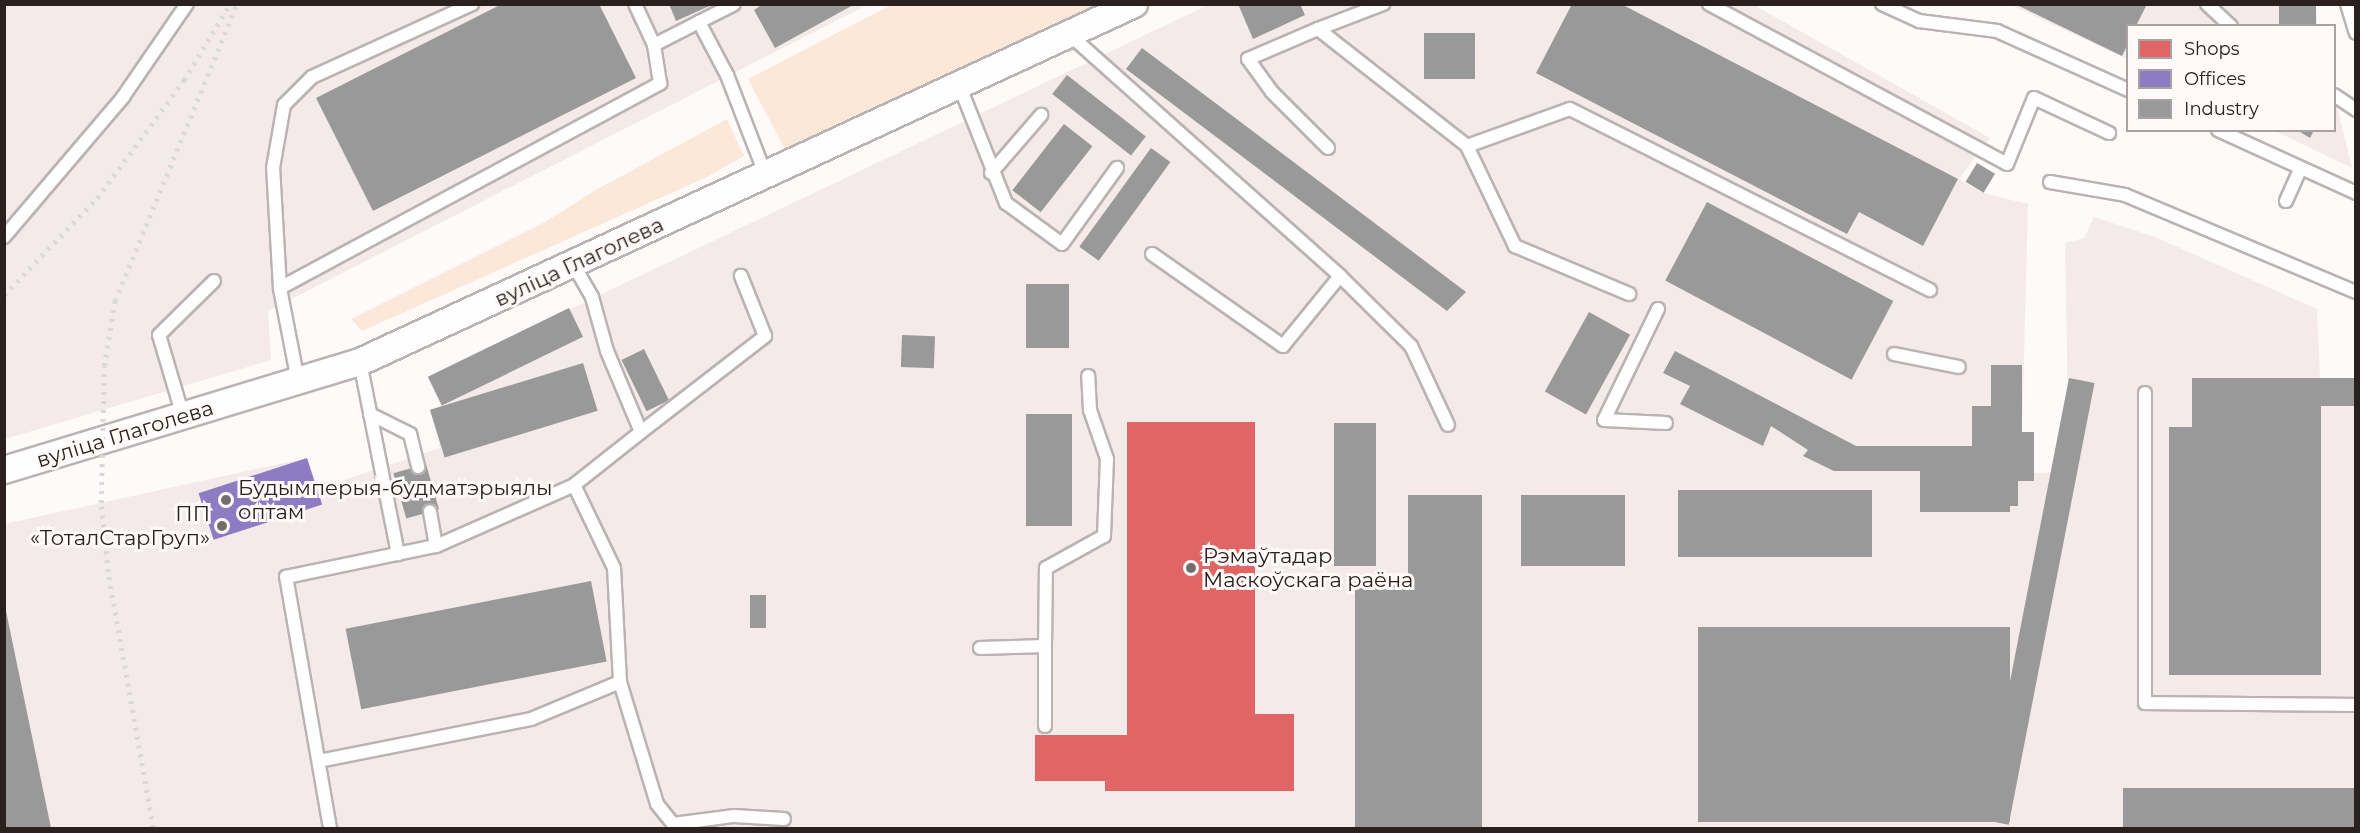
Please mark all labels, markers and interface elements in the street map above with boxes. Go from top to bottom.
legend [2126,24,2336,132]
text: Shops [2184,38,2240,60]
text: Offices [2184,68,2246,90]
text: Industry [2184,98,2259,120]
street label: вуліца Глаголева [491,212,667,312]
street label: вуліца Глаголева [34,395,216,473]
place label: Будымперыя-будматэрыялы оптам [238,475,552,525]
marker: Будымперыя-будматэрыялы оптам [219,493,233,507]
place label: ПП «ТоталСтарГруп» [30,501,210,551]
marker: ПП «ТоталСтарГруп» [215,519,229,533]
place label: Рэмаўтадар Маскоўскага раёна [1203,543,1413,593]
marker: Рэмаўтадар Маскоўскага раёна [1184,561,1198,575]

